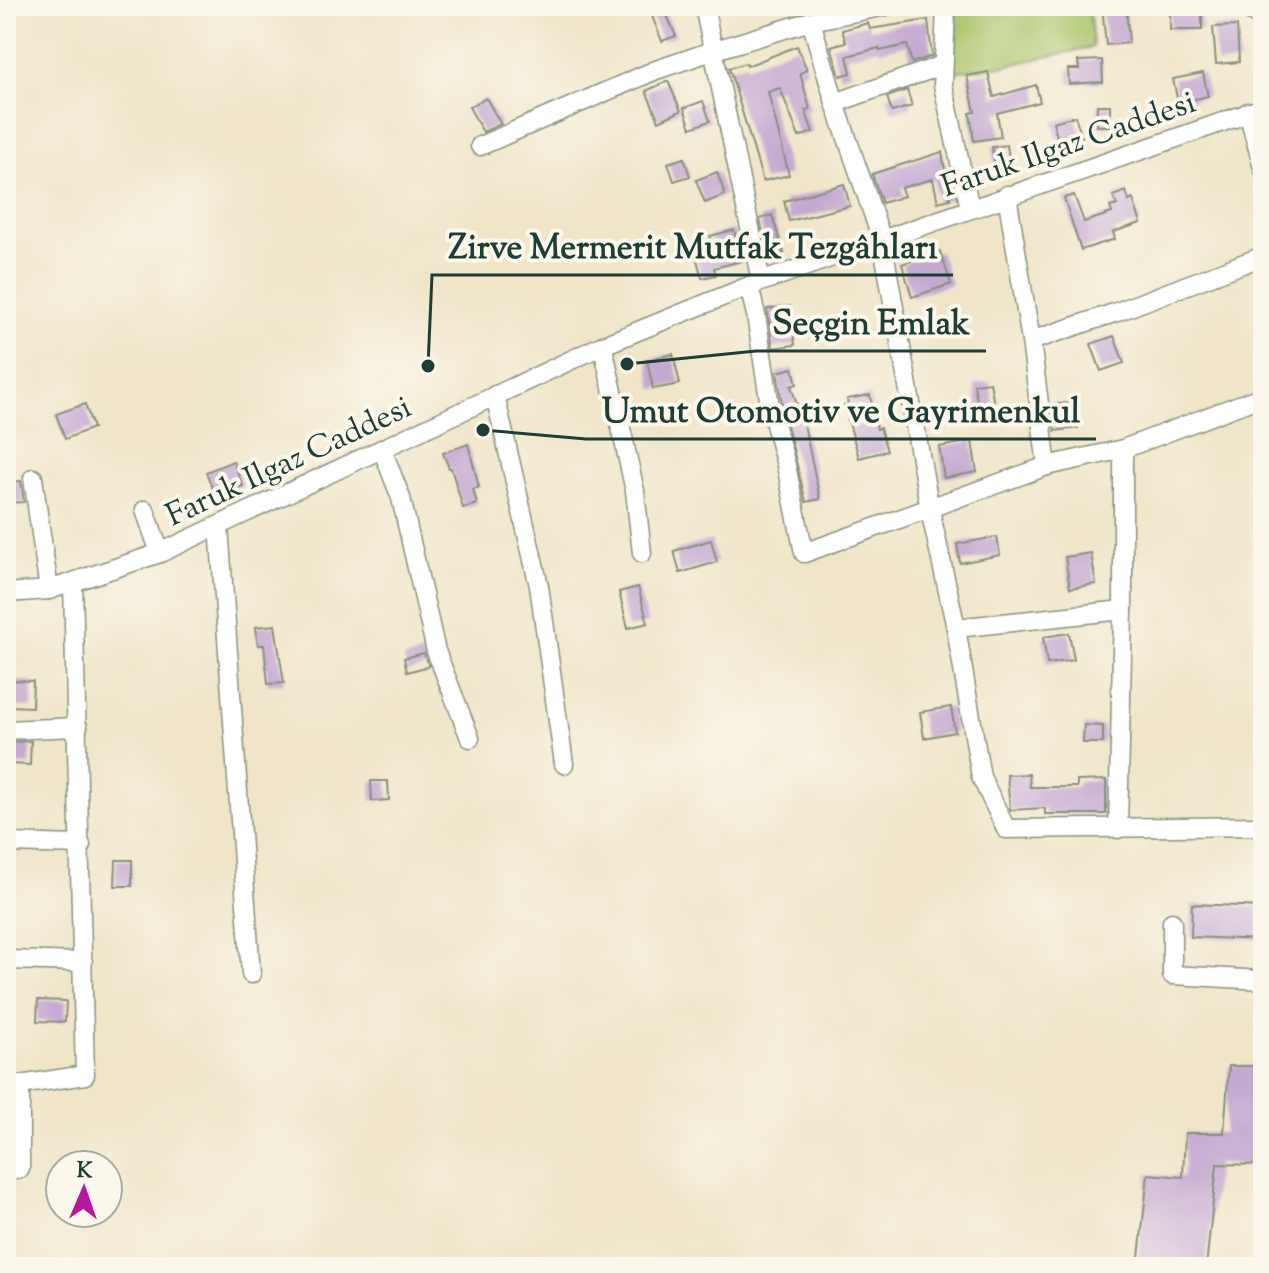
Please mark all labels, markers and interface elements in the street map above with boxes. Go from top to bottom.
street label: Faruk Ilgaz Caddesi [936,81,1202,211]
callout: Zirve Mermerit Mutfak Tezgâhları [432,217,953,275]
text: Zirve Mermerit Mutfak Tezgâhları [448,225,938,274]
callout: Seçgin Emlak [756,293,986,351]
text: Seçgin Emlak [772,301,970,350]
callout: Umut Otomotiv ve Gayrimenkul [586,381,1096,439]
street label: Faruk Ilgaz Caddesi [159,386,420,540]
text: Umut Otomotiv ve Gayrimenkul [602,389,1081,438]
north arrow [44,1149,124,1229]
text: K [76,1156,93,1188]

